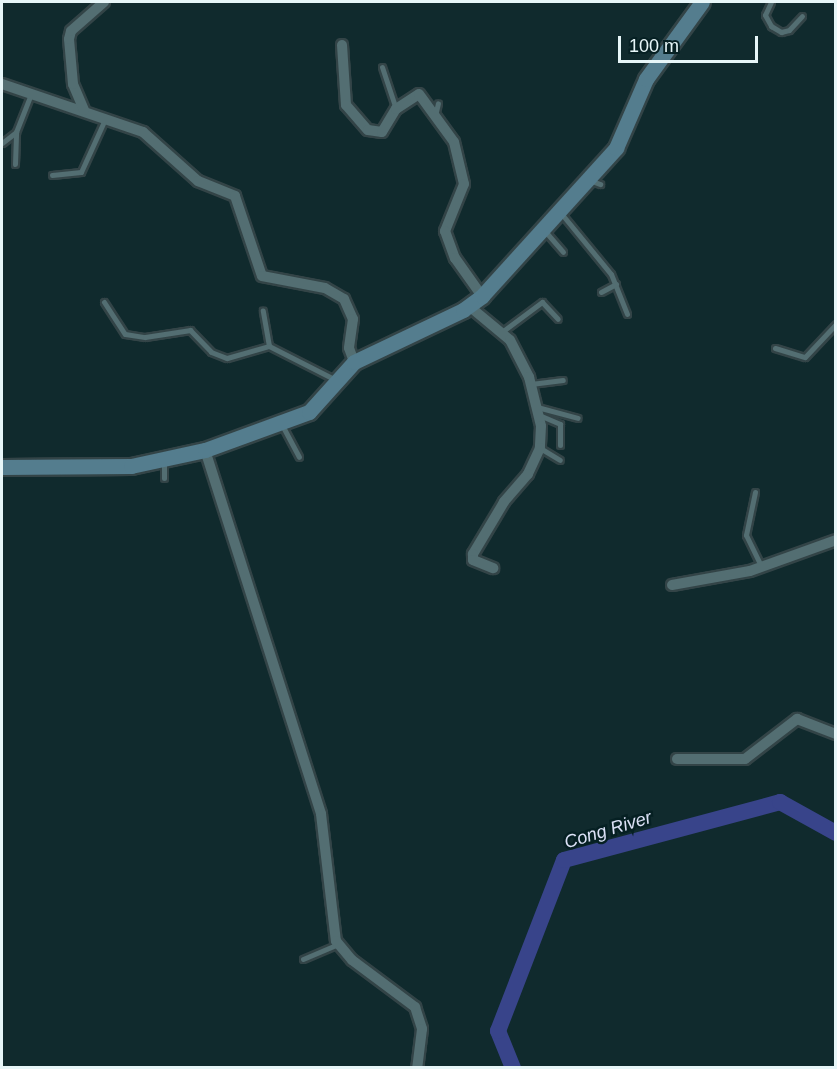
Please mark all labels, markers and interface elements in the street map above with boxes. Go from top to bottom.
scale bar [621,24,760,62]
text: 100 m [629,36,679,56]
water label: Cong River [562,807,654,853]

